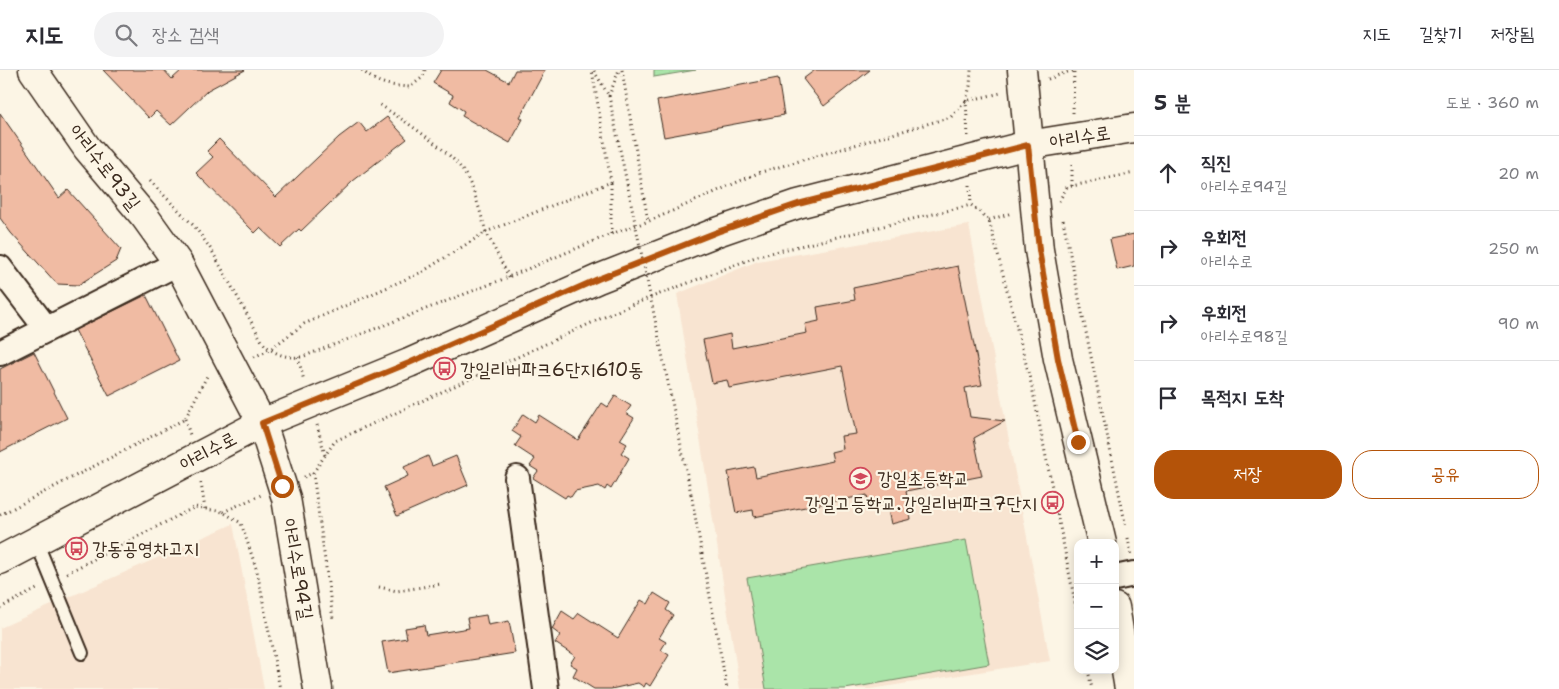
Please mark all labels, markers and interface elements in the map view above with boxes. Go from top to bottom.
search box [94,12,444,57]
text: 지도 [25,19,64,51]
icon: search [112,21,140,49]
text: 장소 검색 [152,22,219,47]
text: 지도 [1362,22,1391,46]
text: 길찾기 [1419,22,1463,46]
text: 저장됨 [1491,22,1534,46]
text: 5 분 [1154,89,1191,117]
text: 도보 · 360 m [1446,92,1539,113]
street label: 아리수로93길 [64,119,146,215]
street label: 아리수로 [1048,120,1112,154]
text: 직진 [1201,150,1232,175]
icon: ahead [1154,159,1182,187]
text: 20 m [1498,163,1539,184]
text: 아리수로94길 [1201,176,1287,197]
text: 우회전 [1201,225,1247,250]
icon: right [1154,234,1182,262]
text: 250 m [1488,238,1539,259]
text: 아리수로 [1201,251,1253,272]
text: 우회전 [1201,300,1247,325]
icon: right [1154,309,1182,337]
text: 90 m [1498,313,1539,334]
text: 아리수로98길 [1201,326,1288,347]
bus stop icon: 강일리버파크6단지610동 [432,357,456,381]
place label: 강일리버파크6단지610동 [460,357,643,382]
icon: arrive [1154,384,1182,412]
text: 목적지 도착 [1201,385,1284,410]
street label: 아리수로 [175,426,241,476]
route end [1067,431,1090,454]
button: 저장 [1154,450,1342,499]
button: 공유 [1352,450,1539,499]
school or university icon: 강일초등학교 [849,466,873,490]
place label: 강일초등학교 [877,466,969,491]
route start [271,475,294,498]
place label: 강일고등학교.강일리버파크7단지 [805,491,1037,516]
bus stop icon: 강일고등학교.강일리버파크7단지 [1041,491,1065,515]
street label: 아리수로94길 [277,516,319,622]
bus stop icon: 강동공영차고지 [64,536,88,560]
place label: 강동공영차고지 [92,536,199,561]
map controls [1074,539,1119,674]
button: + [1074,539,1119,584]
button: − [1074,584,1119,629]
button: layers [1074,629,1119,674]

